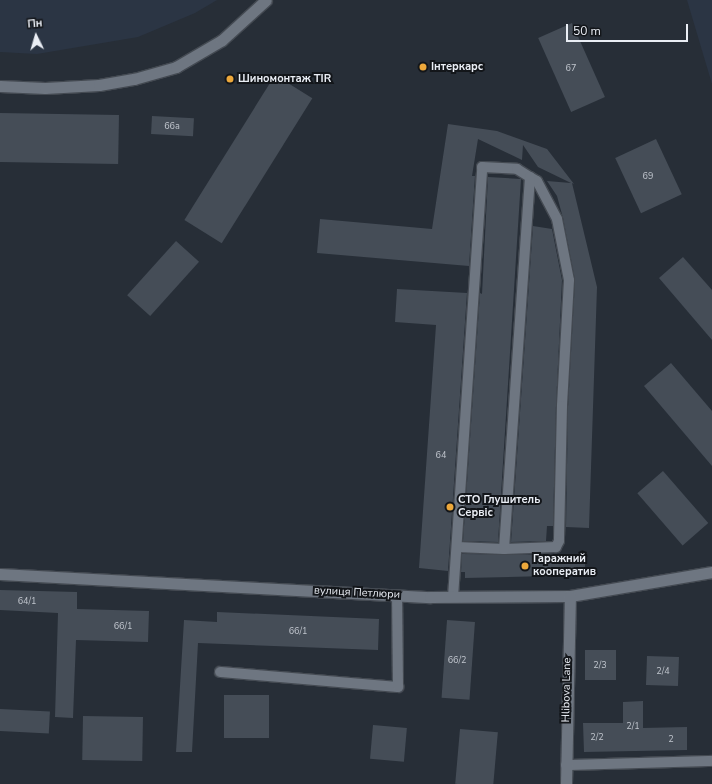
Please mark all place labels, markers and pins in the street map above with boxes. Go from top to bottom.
place label: Інтеркарс [431,60,483,74]
marker: Інтеркарс [418,62,428,72]
place label: Шиномонтаж TIR [238,72,331,86]
marker: Шиномонтаж TIR [225,74,235,84]
place label: СТО Глушитель Сервіс [458,494,540,520]
marker: СТО Глушитель Сервіс [445,502,455,512]
place label: Гаражний кооператив [533,553,596,579]
marker: Гаражний кооператив [520,561,530,571]

